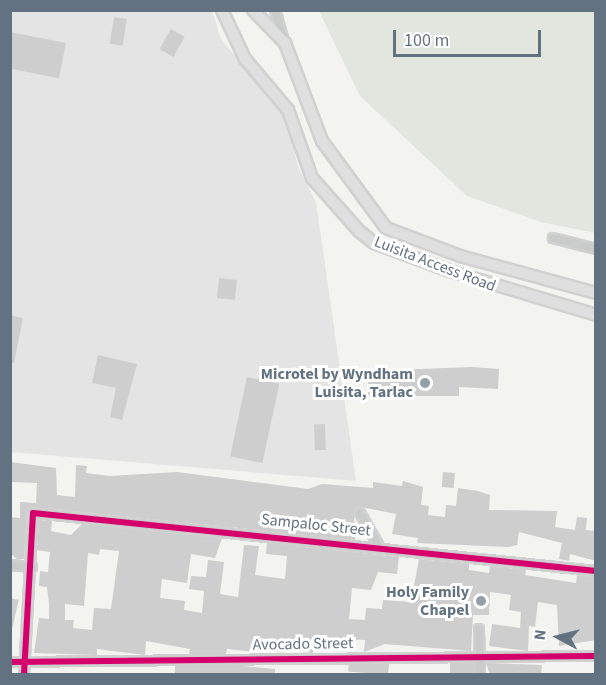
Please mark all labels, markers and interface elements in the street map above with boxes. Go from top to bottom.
scale bar [396,18,544,56]
text: 100 m [404,28,449,53]
street label: Luisita Access Road [371,232,499,296]
place label: Microtel by Wyndham Luisita, Tarlac [261,364,413,402]
marker: Microtel by Wyndham Luisita, Tarlac [418,376,432,390]
street label: Sampaloc Street [260,510,372,540]
place label: Holy Family Chapel [386,582,469,620]
marker: Holy Family Chapel [474,594,488,608]
north arrow [528,607,588,667]
text: N [529,628,552,641]
street label: Avocado Street [252,634,354,654]

